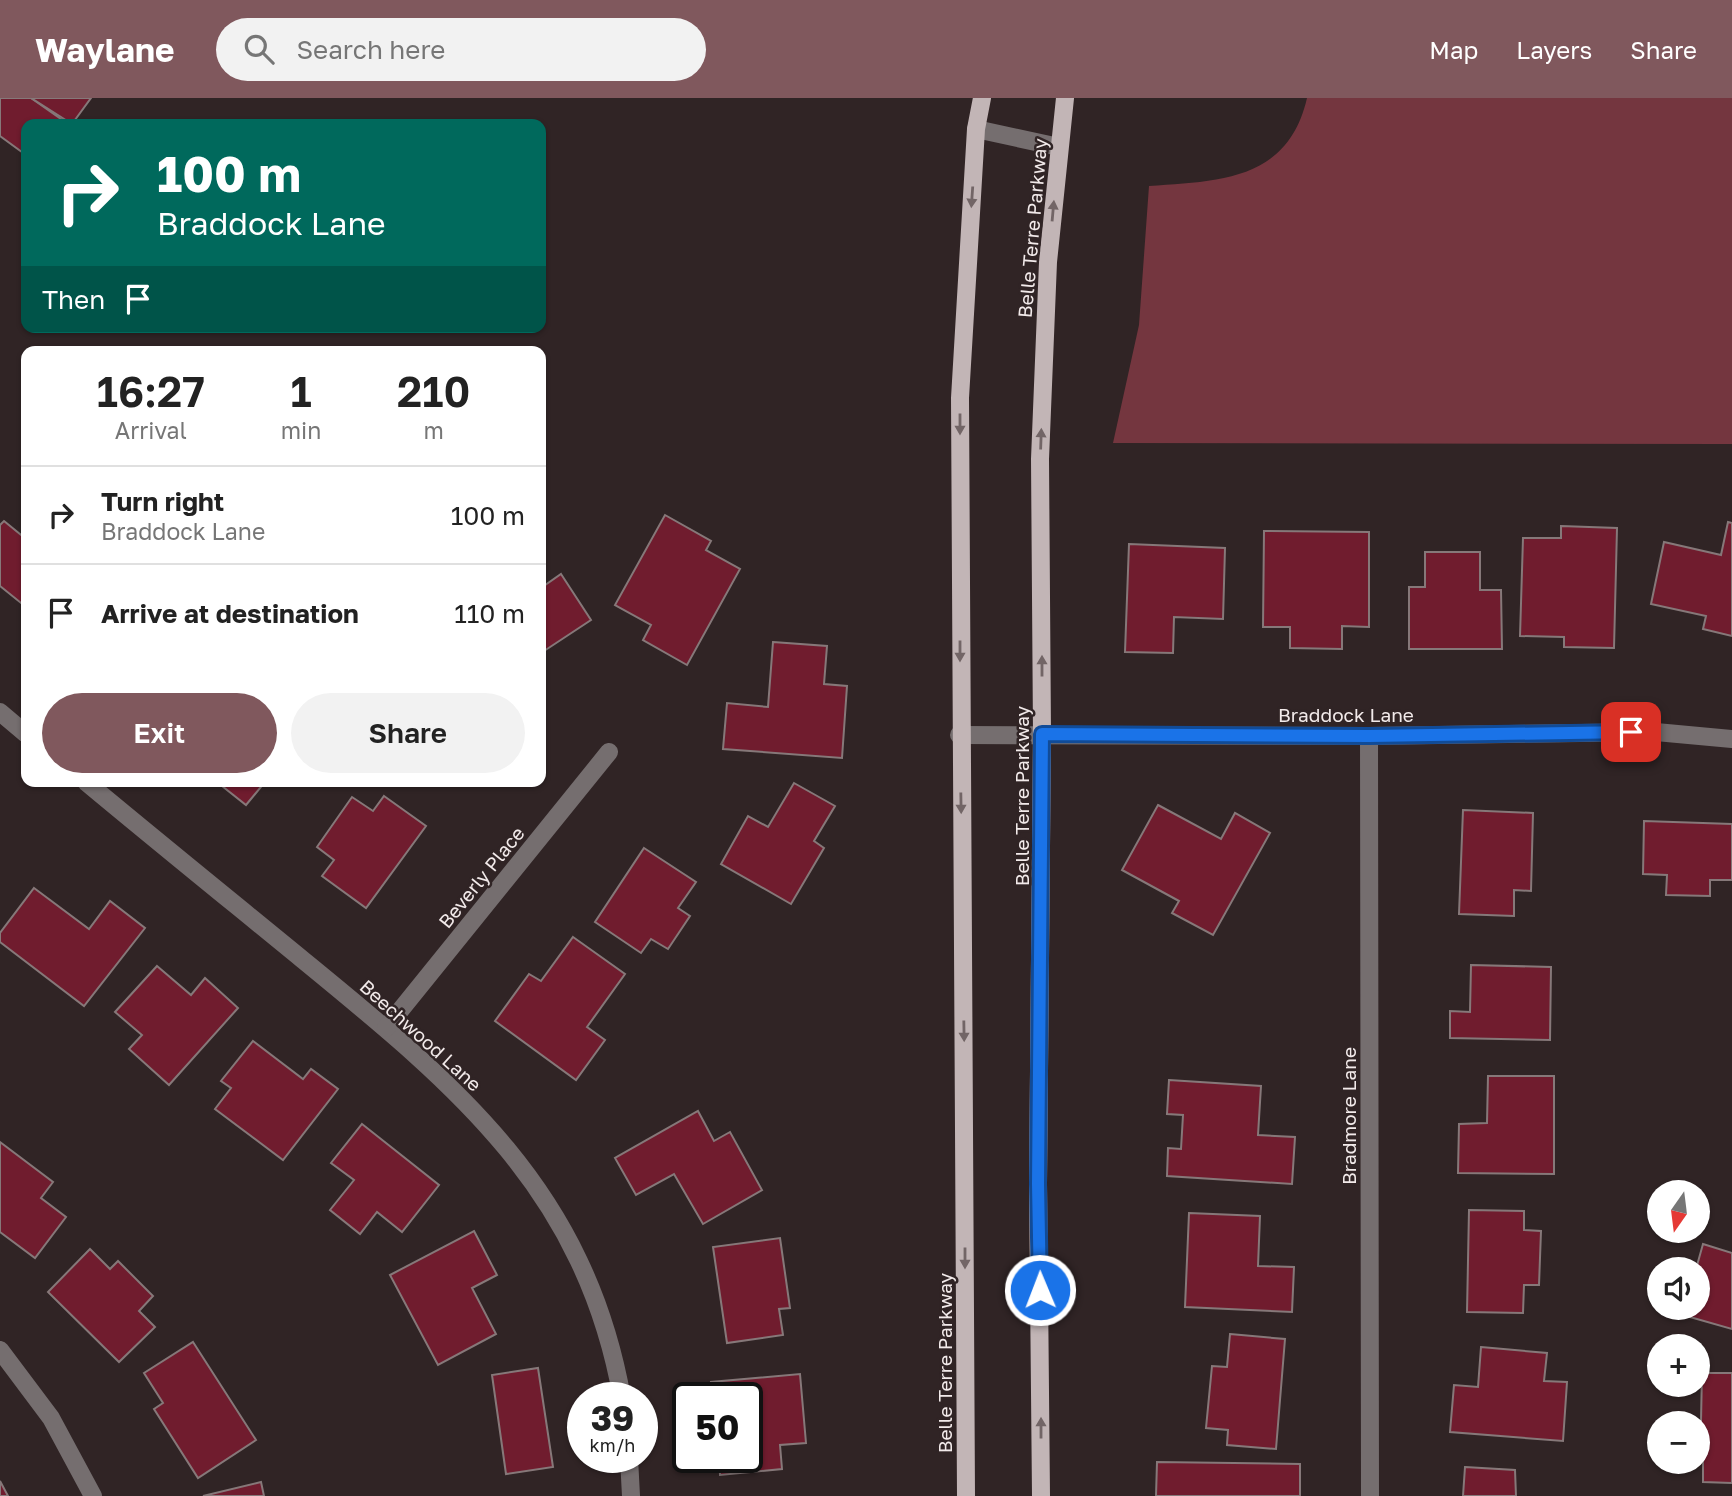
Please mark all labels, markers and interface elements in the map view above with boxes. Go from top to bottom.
search box [216,18,706,81]
text: Waylane [35,30,174,69]
icon: search [240,30,278,68]
text: Search here [296,34,445,65]
text: Map [1429,35,1478,64]
text: Layers [1516,35,1592,64]
text: Share [1630,35,1697,64]
street label: Belle Terre Parkway [1013,137,1051,319]
text: 100 m [157,144,301,203]
icon: right [42,147,133,238]
one-way arrow [966,186,977,208]
one-way arrow [1047,200,1058,222]
text: Braddock Lane [157,204,386,242]
icon: arrive [119,280,157,318]
text: Then [42,284,105,315]
text: 16:27 [97,366,205,416]
text: 1 [290,366,312,416]
text: 210 [397,366,470,416]
one-way arrow [954,413,966,435]
text: Arrival [115,416,187,444]
text: min [281,416,321,444]
text: m [423,416,444,444]
one-way arrow [1035,427,1047,449]
text: Turn right [101,486,224,517]
icon: right [42,496,80,534]
text: 100 m [451,500,525,531]
text: Braddock Lane [101,517,265,545]
icon: arrive [42,594,80,632]
text: Arrive at destination [101,598,359,629]
text: 110 m [454,598,525,629]
one-way arrow [954,641,966,663]
one-way arrow [1036,655,1048,677]
button: Exit [42,693,277,773]
button: Share [291,693,525,773]
pin [1601,702,1661,762]
street label: Braddock Lane [1278,703,1414,726]
street label: Belle Terre Parkway [1010,705,1033,886]
icon: arrive [1612,713,1650,751]
one-way arrow [955,792,966,814]
street label: Beverly Place [433,822,529,932]
street label: Beechwood Lane [356,974,486,1096]
one-way arrow [959,1020,970,1042]
street label: Bradmore Lane [1337,1047,1360,1185]
north arrow [1647,1180,1710,1242]
map controls [1647,1180,1710,1474]
one-way arrow [959,1247,971,1269]
position arrow [1003,1253,1077,1327]
button: sound [1647,1257,1710,1320]
street label: Belle Terre Parkway [933,1272,956,1453]
button: + [1647,1334,1710,1397]
speed limit sign: 50 [672,1382,763,1473]
text: 39 [591,1397,634,1439]
button: − [1647,1411,1710,1474]
one-way arrow [1035,1417,1047,1439]
text: km/h [590,1434,635,1456]

